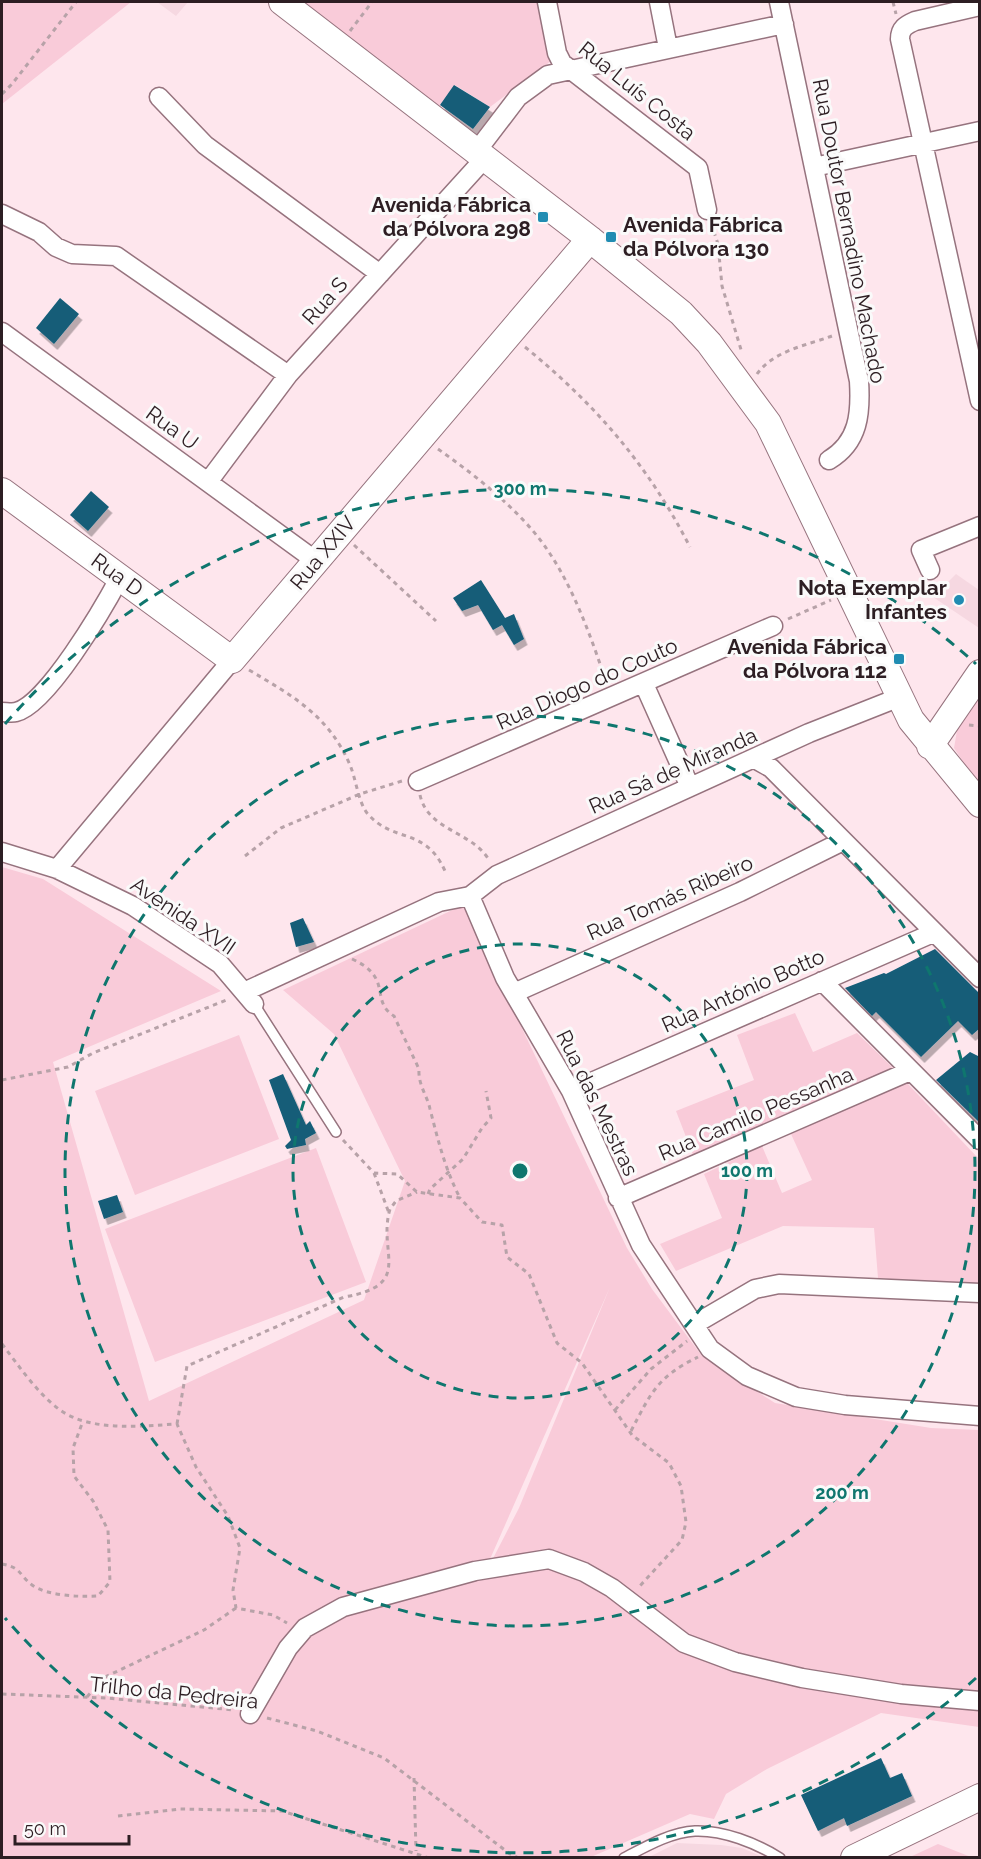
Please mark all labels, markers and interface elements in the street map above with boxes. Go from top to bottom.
street label: Rua Luís Costa [574,36,701,145]
street label: Rua Doutor Bernadino Machado [808,76,891,385]
place label: Avenida Fábrica da Pólvora 298 [371,192,531,241]
marker: Avenida Fábrica da Pólvora 298 [536,210,550,224]
place label: Avenida Fábrica da Pólvora 130 [623,212,783,261]
marker: Avenida Fábrica da Pólvora 130 [604,230,618,244]
street label: Rua S [297,271,353,330]
street label: Rua U [141,400,203,455]
text: 300 m [493,478,547,499]
street label: Rua XXIV [285,511,361,595]
street label: Rua D [87,547,148,602]
place label: Nota Exemplar Infantes [798,575,947,624]
marker: Nota Exemplar Infantes [952,593,966,607]
street label: Rua Diogo do Couto [492,632,681,735]
place label: Avenida Fábrica da Pólvora 112 [727,634,887,683]
marker: Avenida Fábrica da Pólvora 112 [892,652,906,666]
street label: Rua Sá de Miranda [585,722,761,819]
street label: Rua Tomás Ribeiro [583,850,757,945]
street label: Avenida XVII [126,871,240,960]
street label: Rua António Botto [658,943,828,1038]
street label: Rua das Mestras [551,1026,644,1180]
street label: Rua Camilo Pessanha [655,1061,857,1166]
text: 100 m [721,1160,773,1181]
centre of rings [510,1161,530,1181]
text: 200 m [815,1482,869,1503]
street label: Trilho da Pedreira [88,1671,260,1714]
scale bar [15,1808,129,1846]
text: 50 m [24,1818,66,1839]

